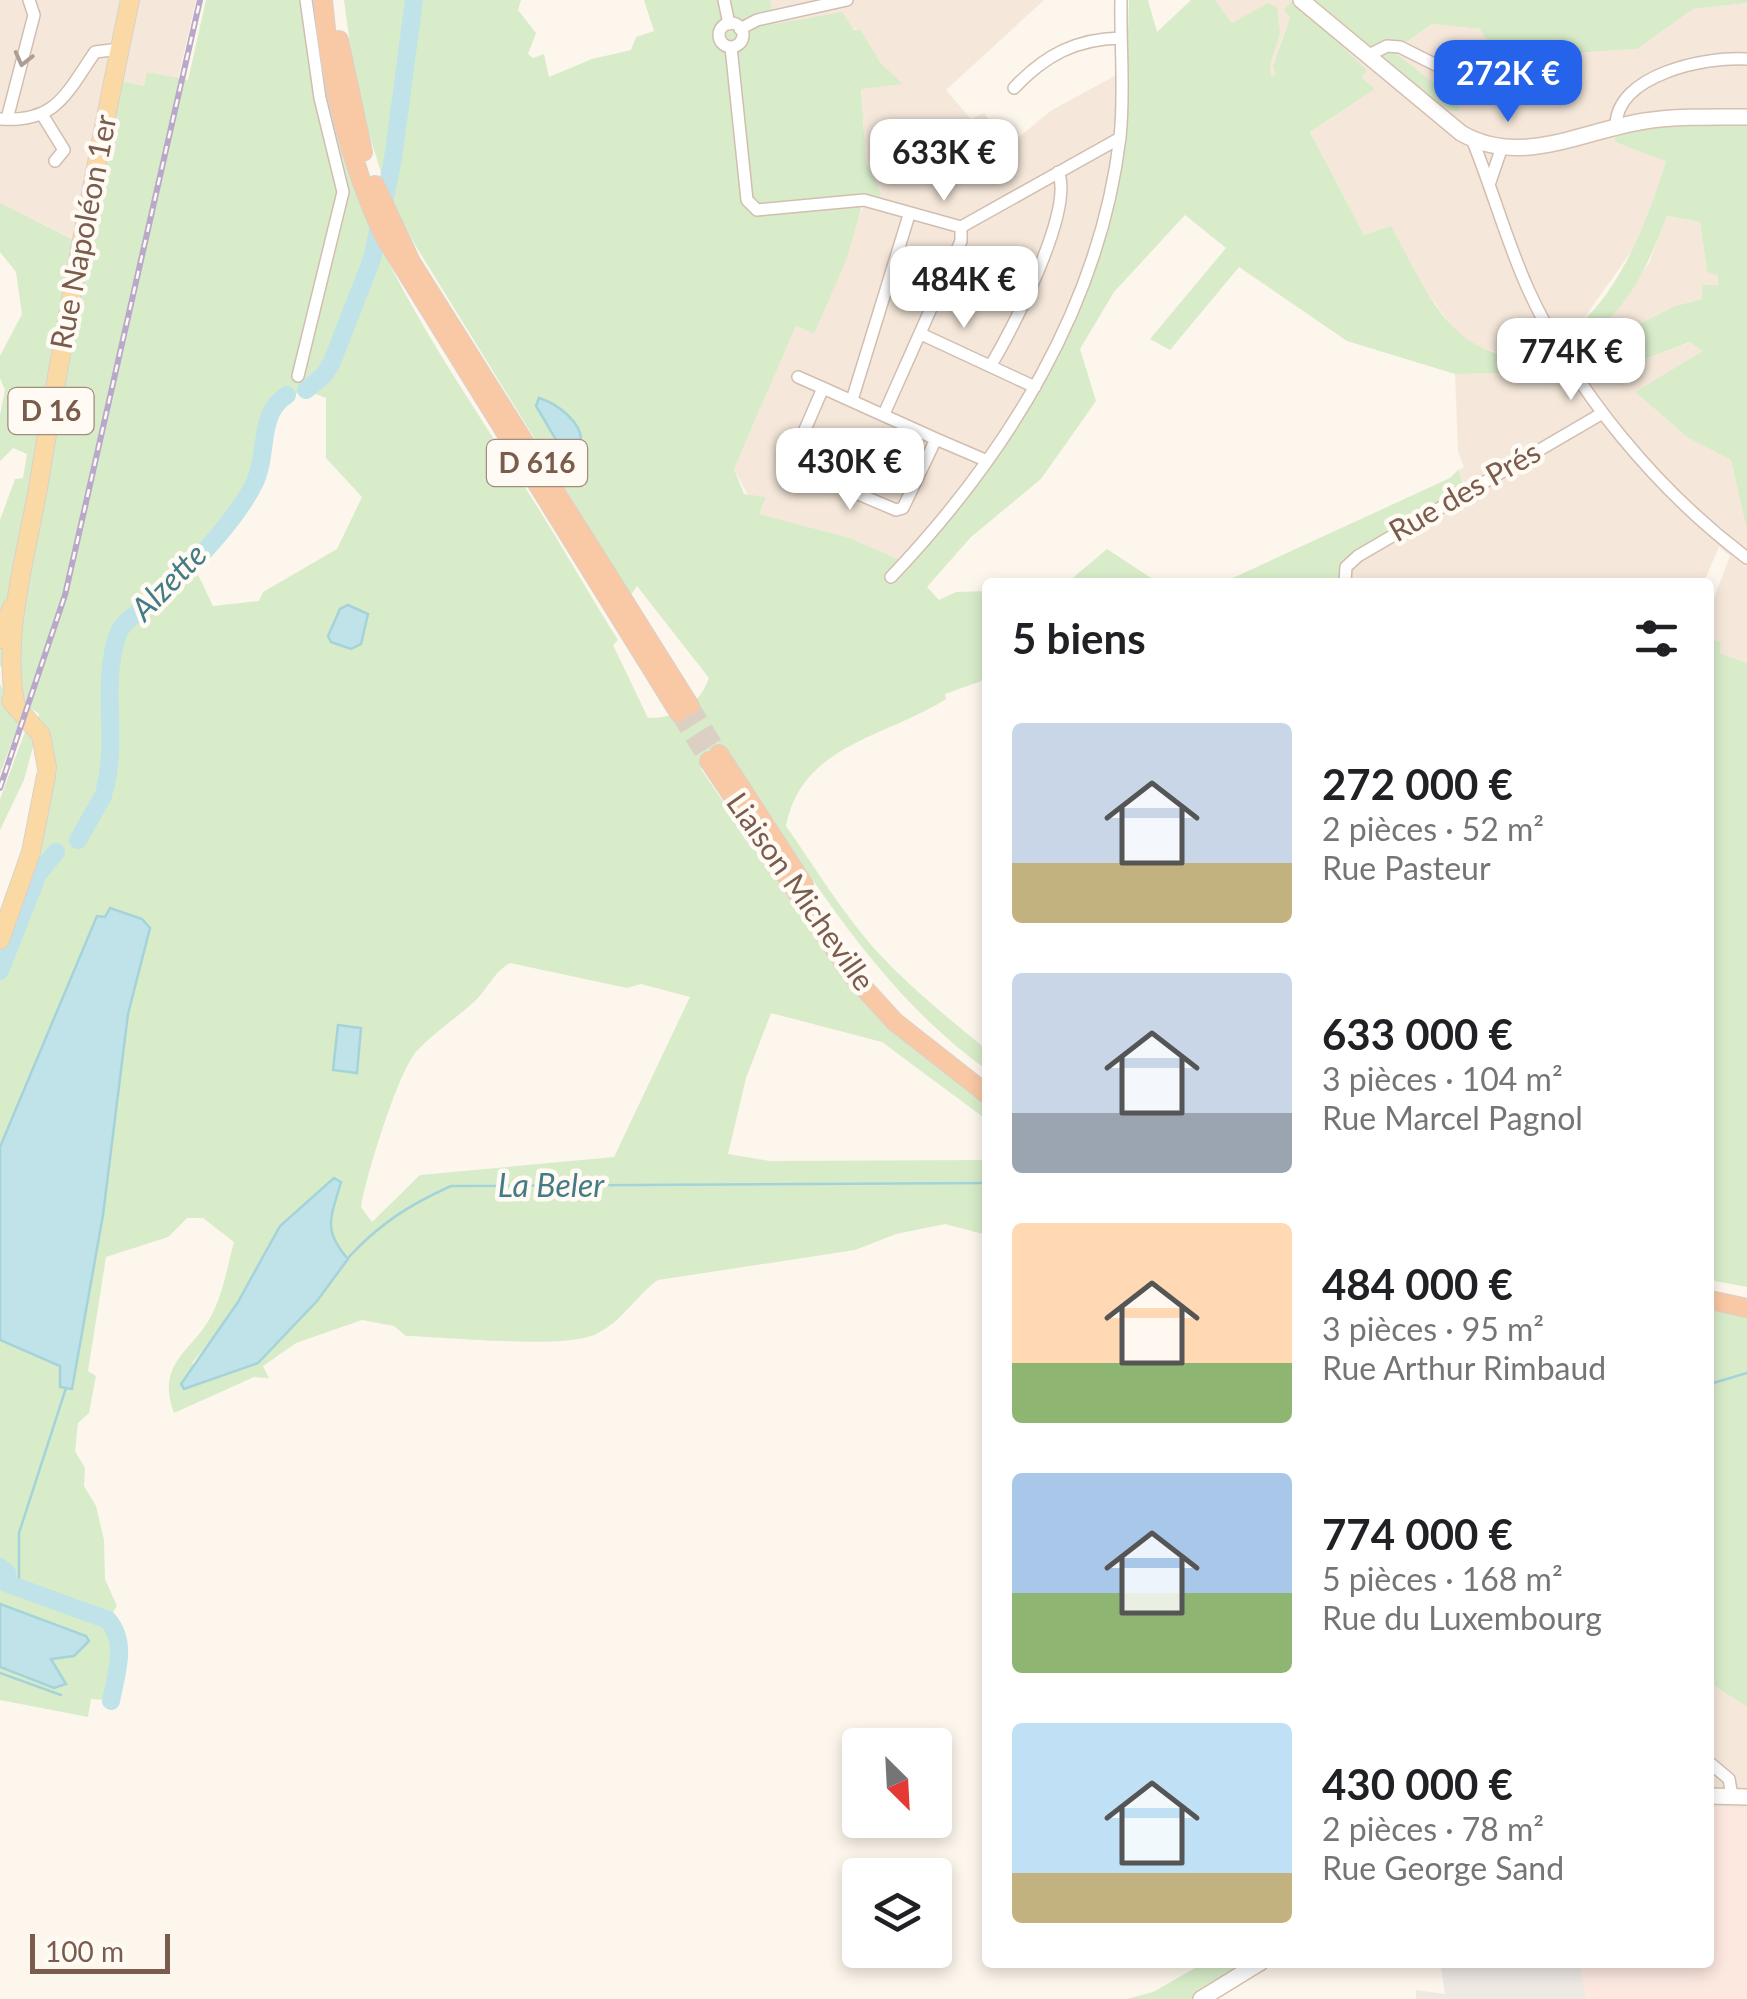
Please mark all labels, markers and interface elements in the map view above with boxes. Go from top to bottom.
pin: 272K € [1427,40,1589,125]
one-way arrow [13,50,34,67]
text: 272K € [1456,53,1560,92]
street label: Rue Napoléon 1er [42,111,122,352]
pin: 633K € [863,119,1025,204]
text: 633K € [892,132,996,171]
pin: 484K € [883,246,1045,331]
text: 484K € [912,259,1016,298]
pin: 774K € [1490,318,1652,403]
text: 774K € [1519,331,1623,370]
road number: D 16 [8,388,94,434]
pin: 430K € [769,428,931,513]
street label: Rue des Prés [1382,433,1546,548]
road number: D 616 [487,440,587,486]
text: 430K € [798,441,902,480]
water label: Alzette [121,534,214,629]
icon: filters [1629,611,1684,666]
text: 5 biens [1012,613,1146,663]
text: 272 000 € [1322,759,1513,809]
icon: home [1092,763,1212,883]
street label: Liaison Micheville [720,785,883,997]
text: 2 pièces · 52 m² [1322,809,1544,848]
text: Rue Pasteur [1322,848,1491,887]
text: 633 000 € [1322,1009,1513,1059]
icon: home [1092,1013,1212,1133]
text: 3 pièces · 104 m² [1322,1059,1563,1098]
text: Rue Marcel Pagnol [1322,1098,1583,1137]
water label: La Beler [498,1165,605,1204]
text: 484 000 € [1322,1259,1513,1309]
icon: home [1092,1263,1212,1383]
text: 3 pièces · 95 m² [1322,1309,1544,1348]
text: Rue Arthur Rimbaud [1322,1348,1606,1387]
text: 774 000 € [1322,1509,1513,1559]
icon: home [1092,1513,1212,1633]
text: 5 pièces · 168 m² [1322,1559,1563,1598]
text: Rue du Luxembourg [1322,1598,1602,1637]
north arrow [842,1728,952,1838]
map controls [842,1728,952,1968]
text: 430 000 € [1322,1759,1513,1809]
icon: home [1092,1763,1212,1883]
text: 2 pièces · 78 m² [1322,1809,1544,1848]
text: Rue George Sand [1322,1848,1564,1887]
button: layers [842,1858,952,1968]
scale bar [30,1929,170,1974]
text: 100 m [45,1934,124,1968]

